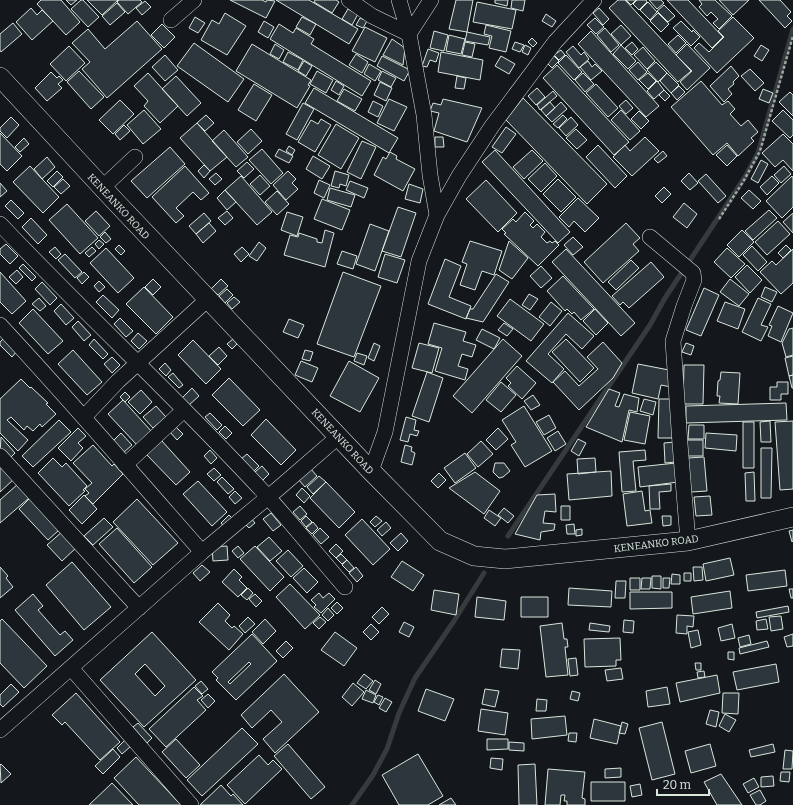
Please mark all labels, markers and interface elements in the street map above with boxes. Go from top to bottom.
street label: KENEANKO ROAD [85,171,152,242]
street label: KENEANKO ROAD [309,406,376,477]
street label: KENEANKO ROAD [613,533,699,555]
scale bar [657,771,709,797]
text: 20 m [663,778,692,792]

